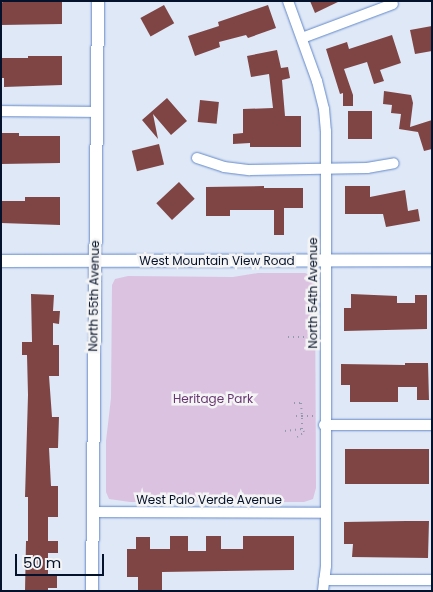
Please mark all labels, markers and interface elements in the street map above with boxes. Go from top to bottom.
street label: North 54th Avenue [306,237,320,349]
street label: North 55th Avenue [86,240,102,352]
street label: West Mountain View Road [139,254,295,268]
park label: Heritage Park [173,392,253,406]
street label: West Palo Verde Avenue [136,493,282,507]
scale bar [18,544,106,576]
text: 50 m [23,552,61,573]

